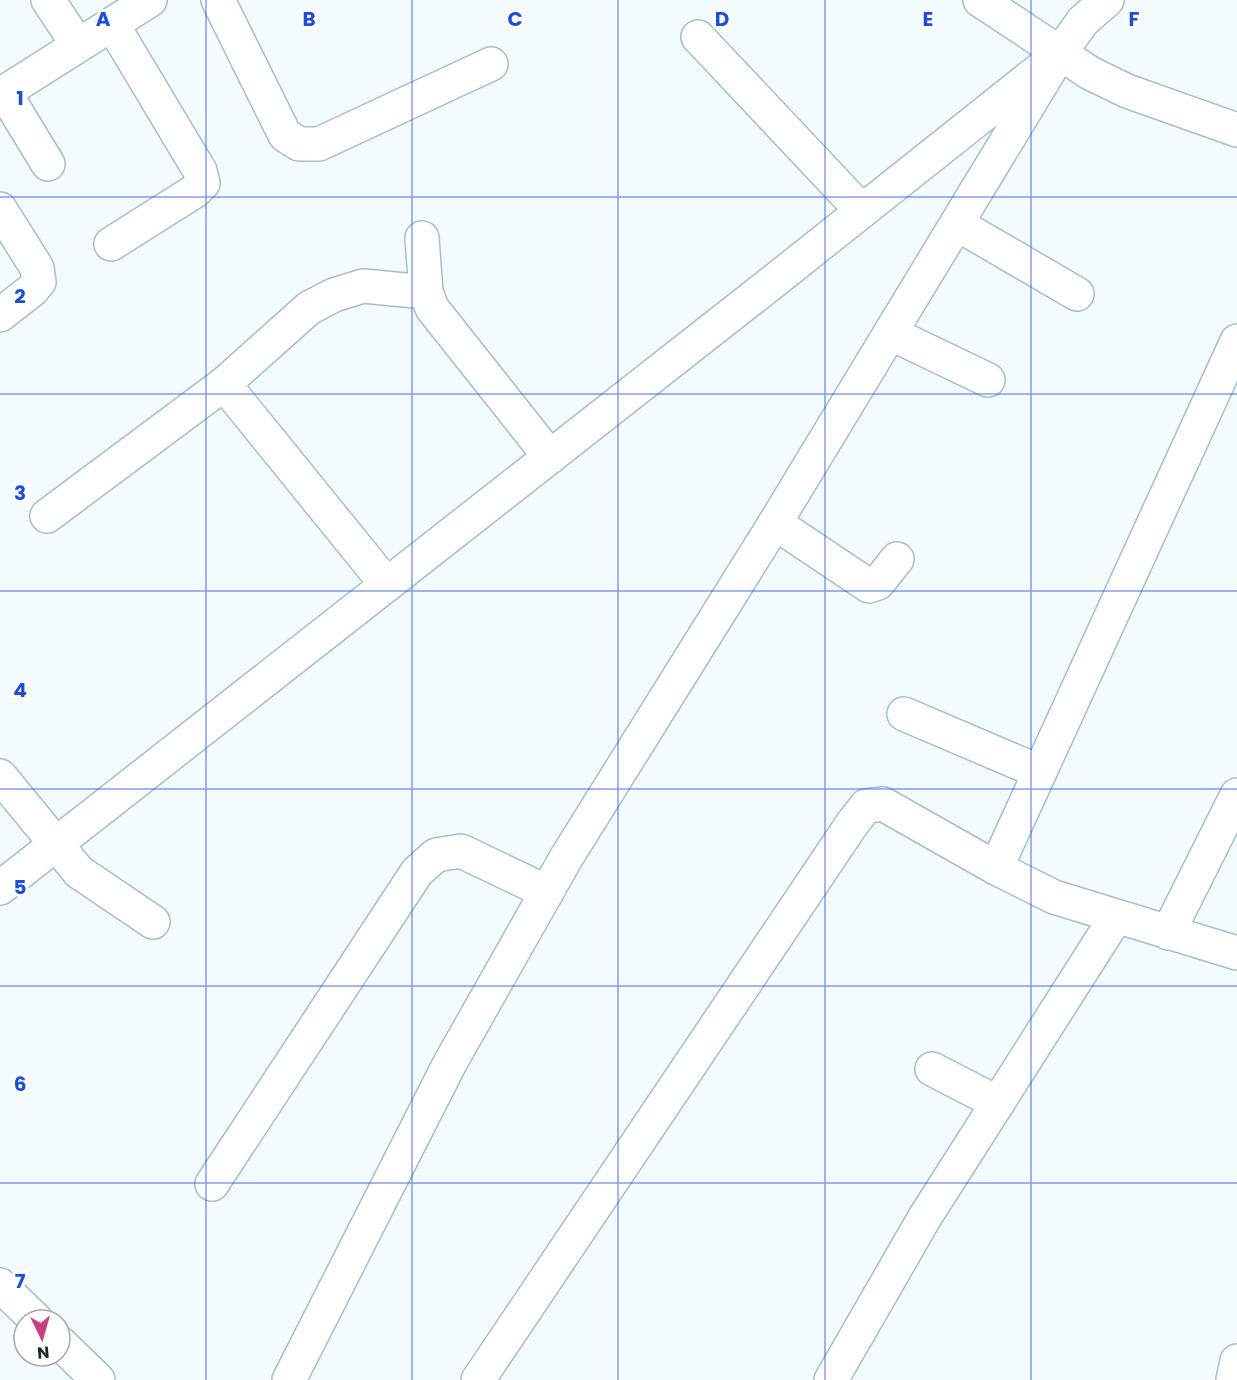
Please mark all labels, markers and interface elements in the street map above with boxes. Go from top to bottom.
text: A [96,5,111,33]
text: B [302,5,316,33]
text: C [507,5,523,33]
text: D [715,5,729,33]
text: E [923,5,933,33]
text: F [1129,5,1140,33]
text: 1 [16,84,24,112]
text: 2 [14,282,26,310]
text: 3 [14,479,26,507]
text: 4 [13,676,27,704]
text: 5 [14,873,27,901]
text: 6 [14,1070,26,1098]
text: 7 [15,1267,26,1295]
north arrow [12,1308,72,1368]
text: N [36,1340,50,1364]

